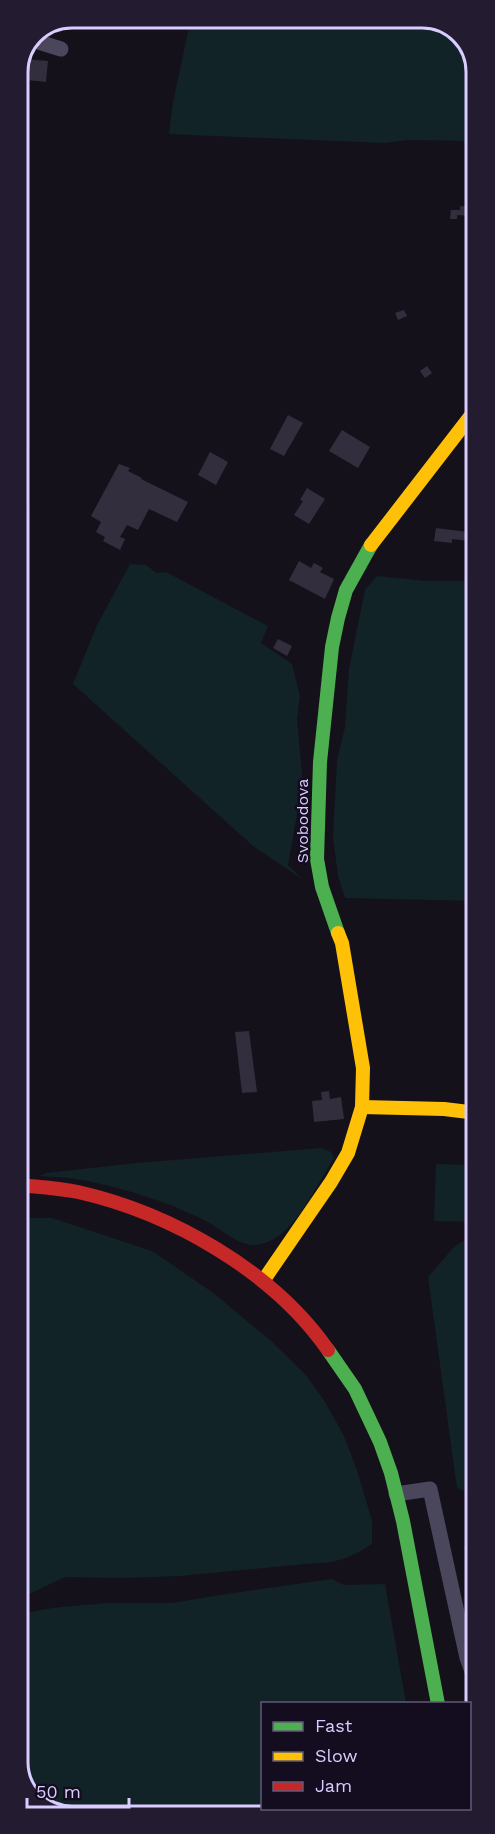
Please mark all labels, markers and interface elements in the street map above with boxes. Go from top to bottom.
street label: Svobodova [293,779,312,863]
legend [261,1702,471,1810]
text: Fast [315,1715,353,1736]
text: Slow [315,1745,358,1766]
scale bar [27,1771,129,1809]
text: Jam [315,1775,352,1796]
text: 50 m [36,1781,81,1802]

